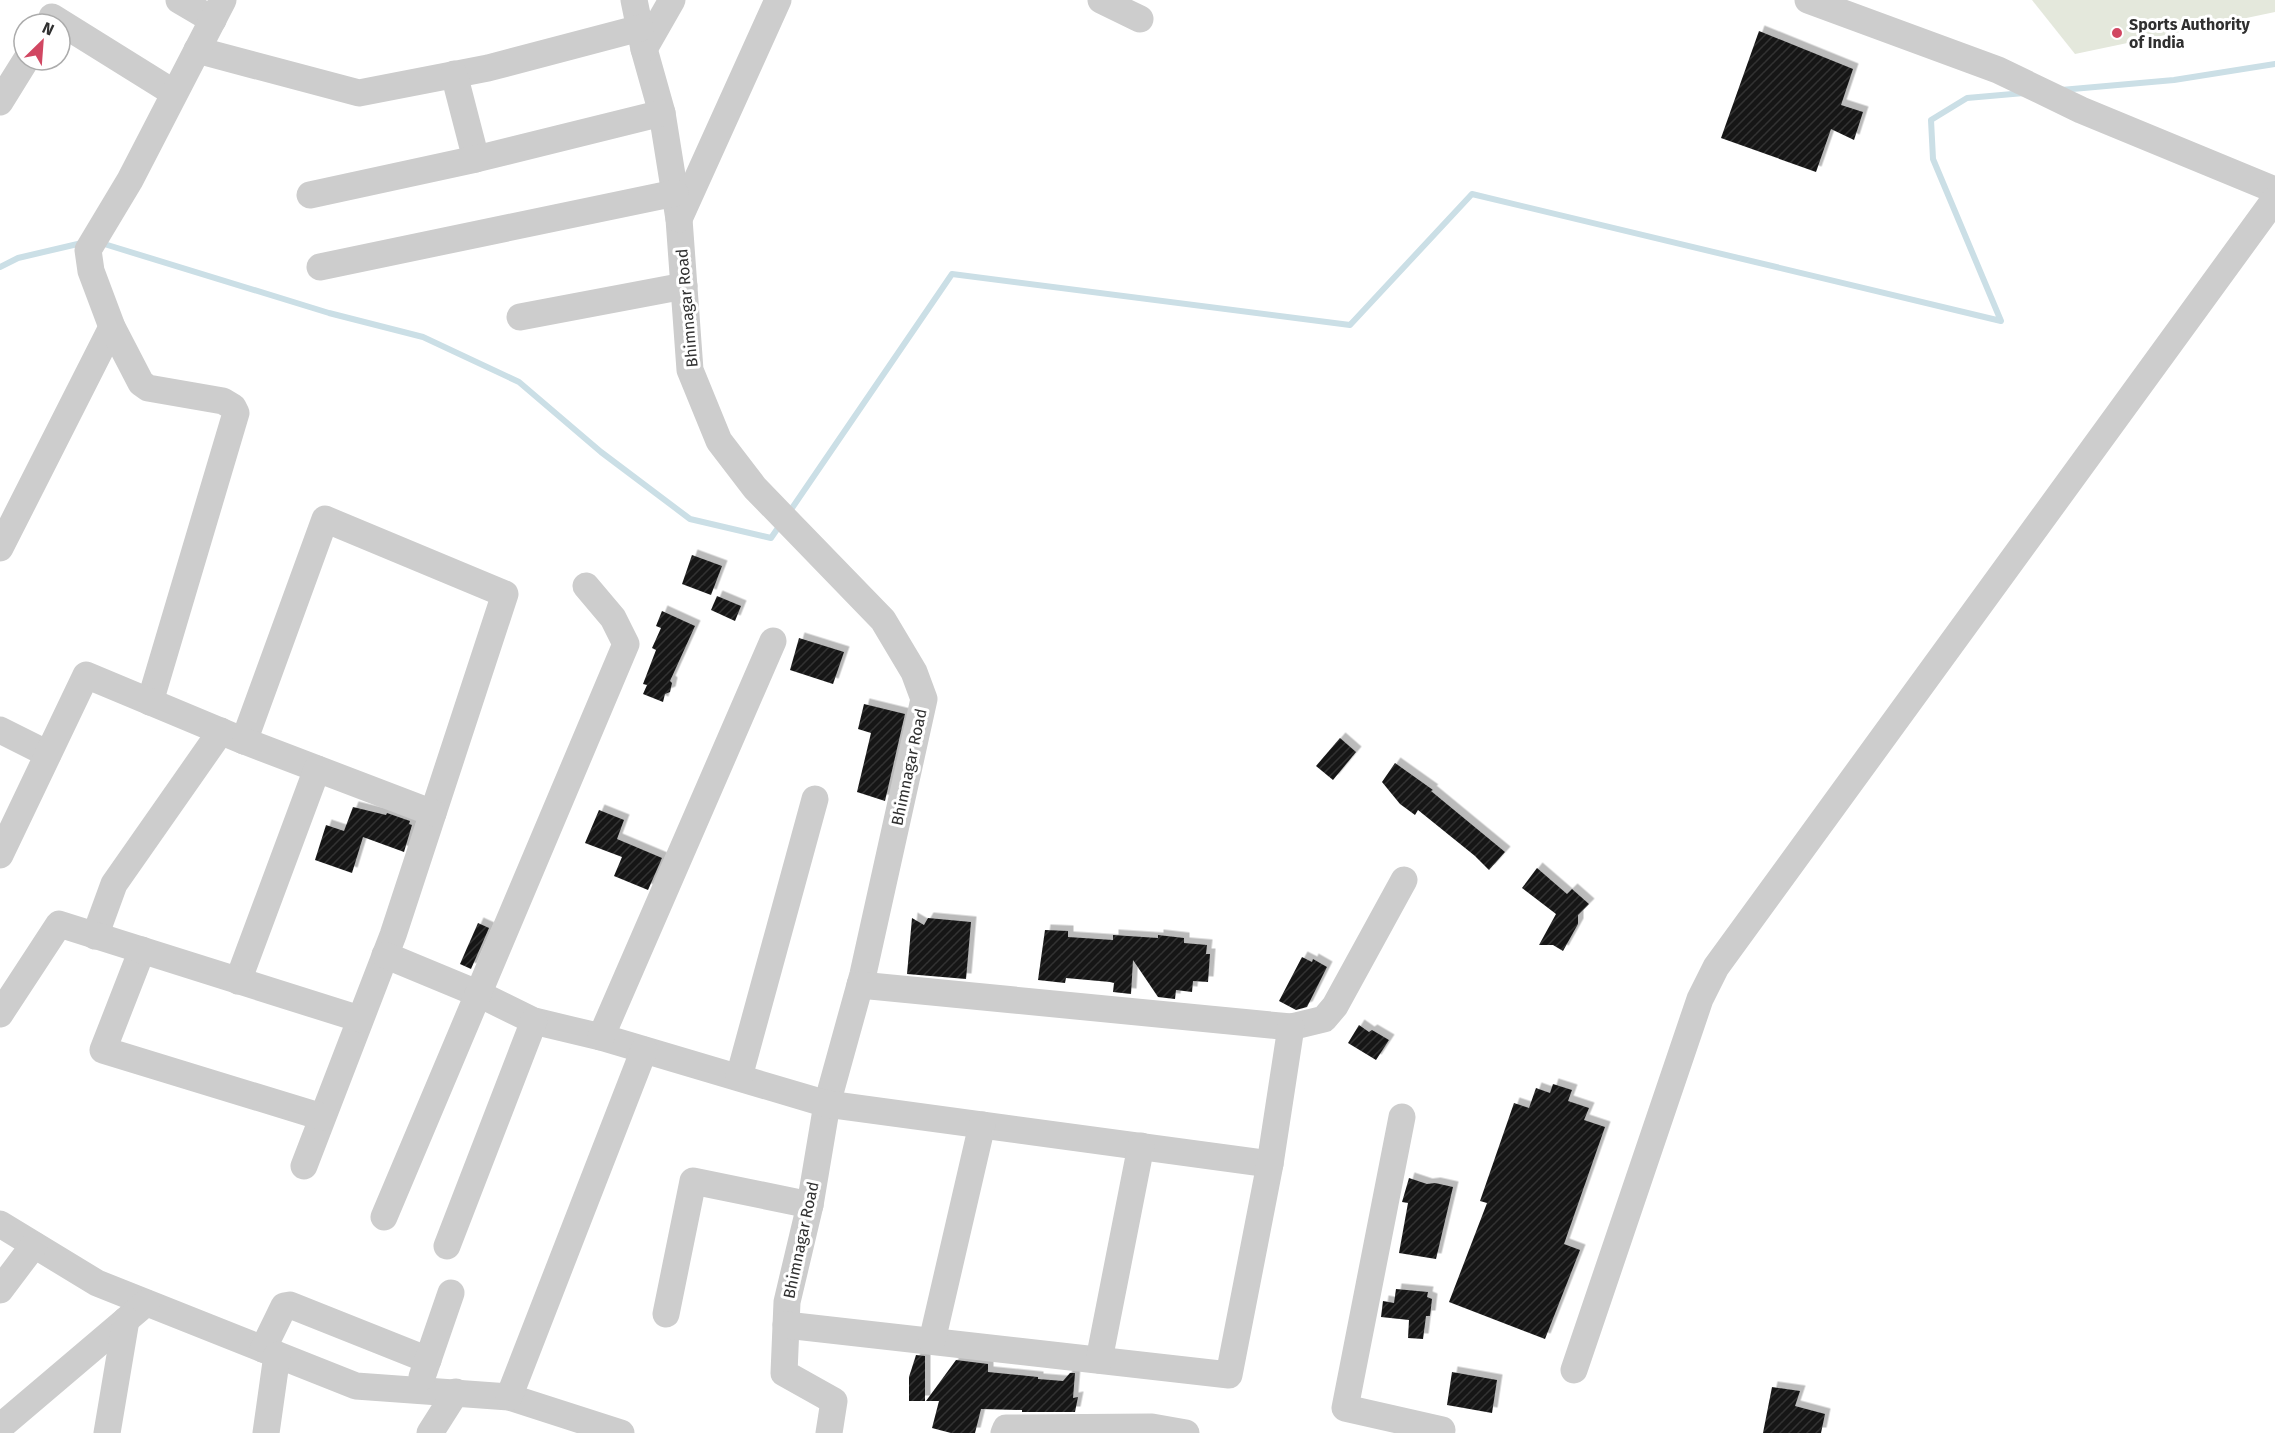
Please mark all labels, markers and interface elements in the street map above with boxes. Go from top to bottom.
north arrow [12,12,72,72]
place label: Sports Authority of India [2129,15,2251,52]
text: N [39,18,57,40]
marker: Sports Authority of India [2110,26,2124,40]
street label: Bhimnagar Road [672,248,702,368]
street label: Bhimnagar Road [887,707,931,827]
street label: Bhimnagar Road [779,1180,823,1300]

